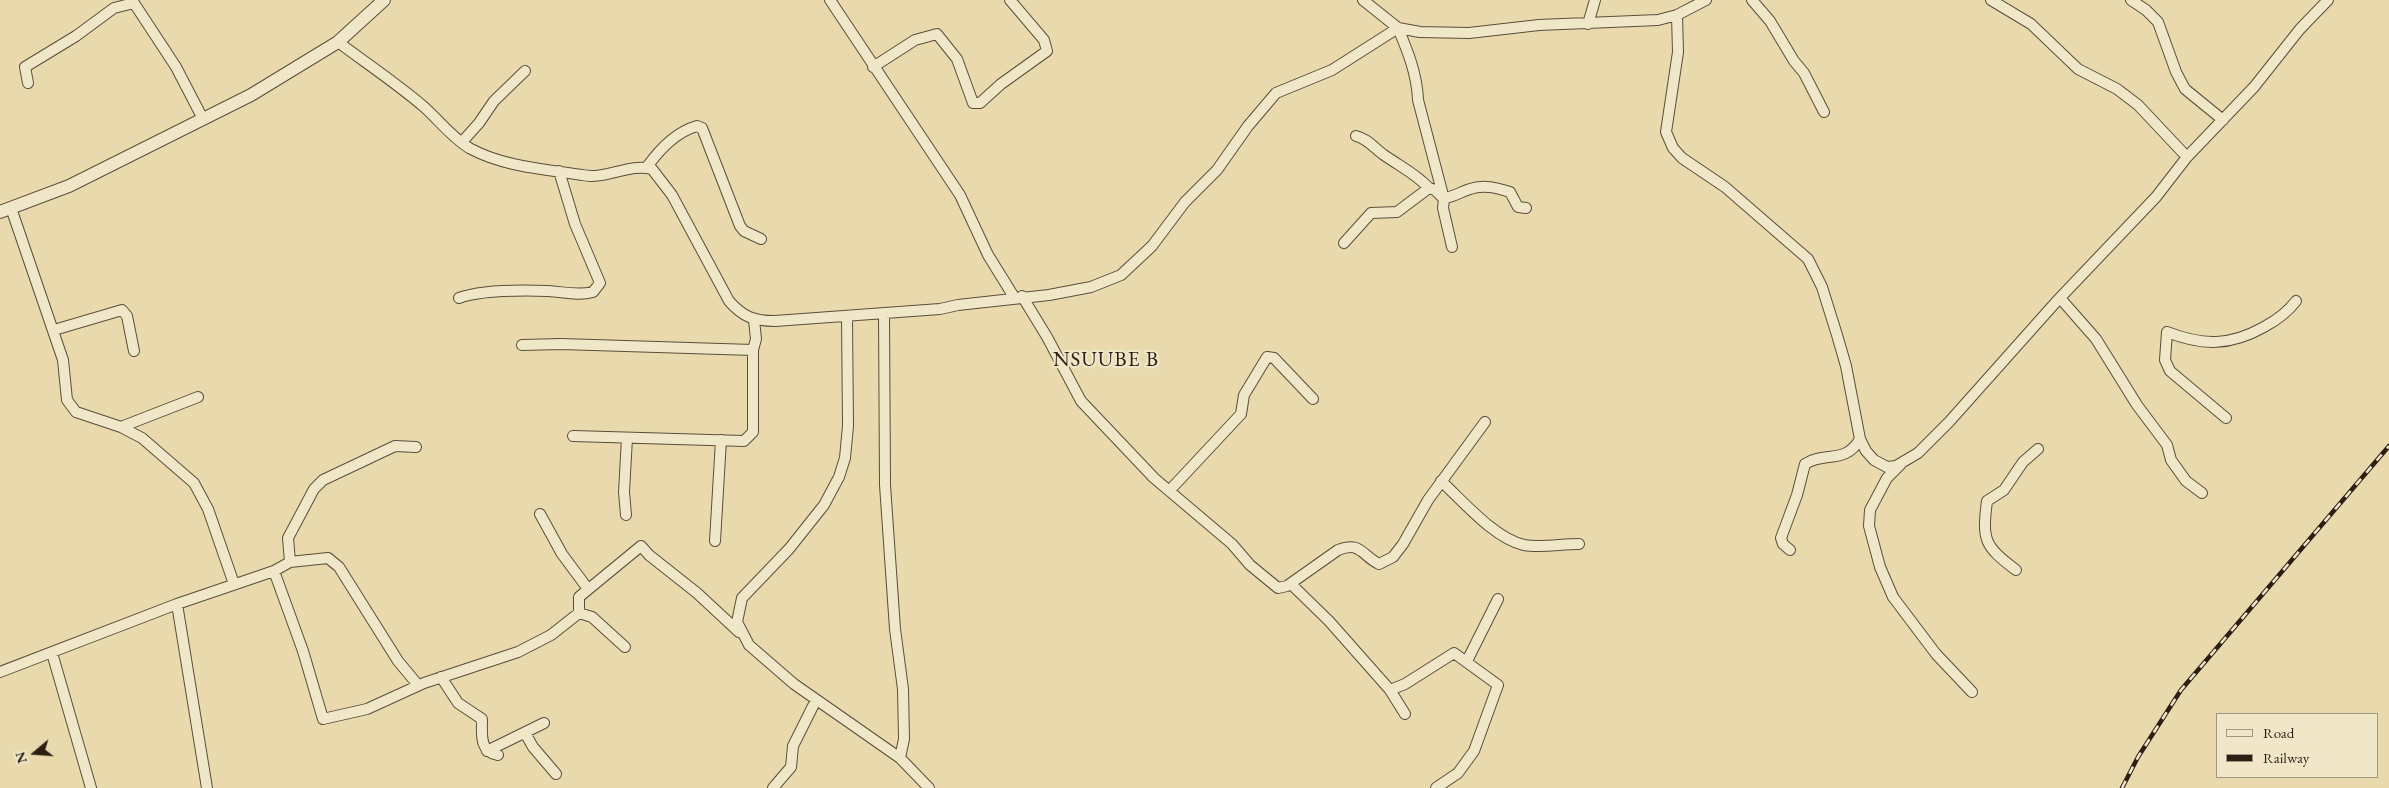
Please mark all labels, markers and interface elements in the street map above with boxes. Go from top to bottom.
district label: NSUUBE B [1052,347,1160,373]
legend [2216,713,2379,778]
text: Road [2263,723,2294,742]
north arrow [10,728,60,778]
text: Railway [2263,748,2309,767]
text: N [10,749,31,766]

